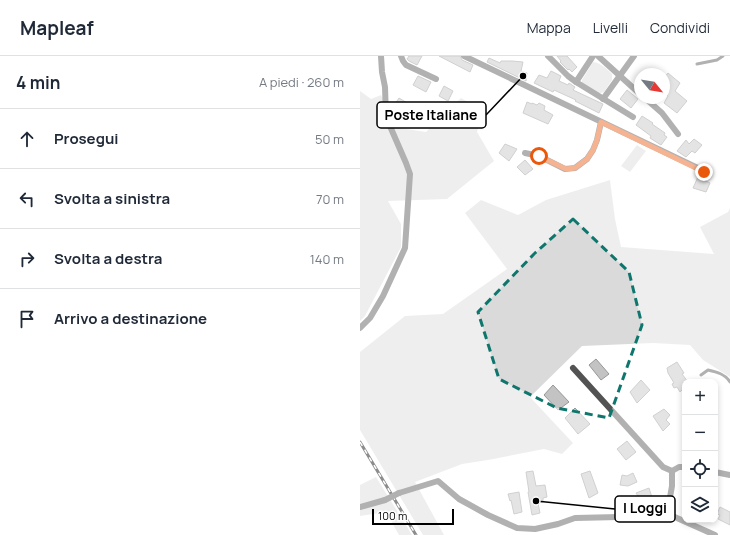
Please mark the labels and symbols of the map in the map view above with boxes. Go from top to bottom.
north arrow [634,68,670,104]
callout: Poste Italiane [377,102,486,128]
text: Poste Italiane [385,105,477,124]
route start [530,147,548,165]
route end [695,163,713,181]
callout: I Loggi [615,496,675,522]
text: I Loggi [623,498,667,517]
scale bar [372,507,454,526]

